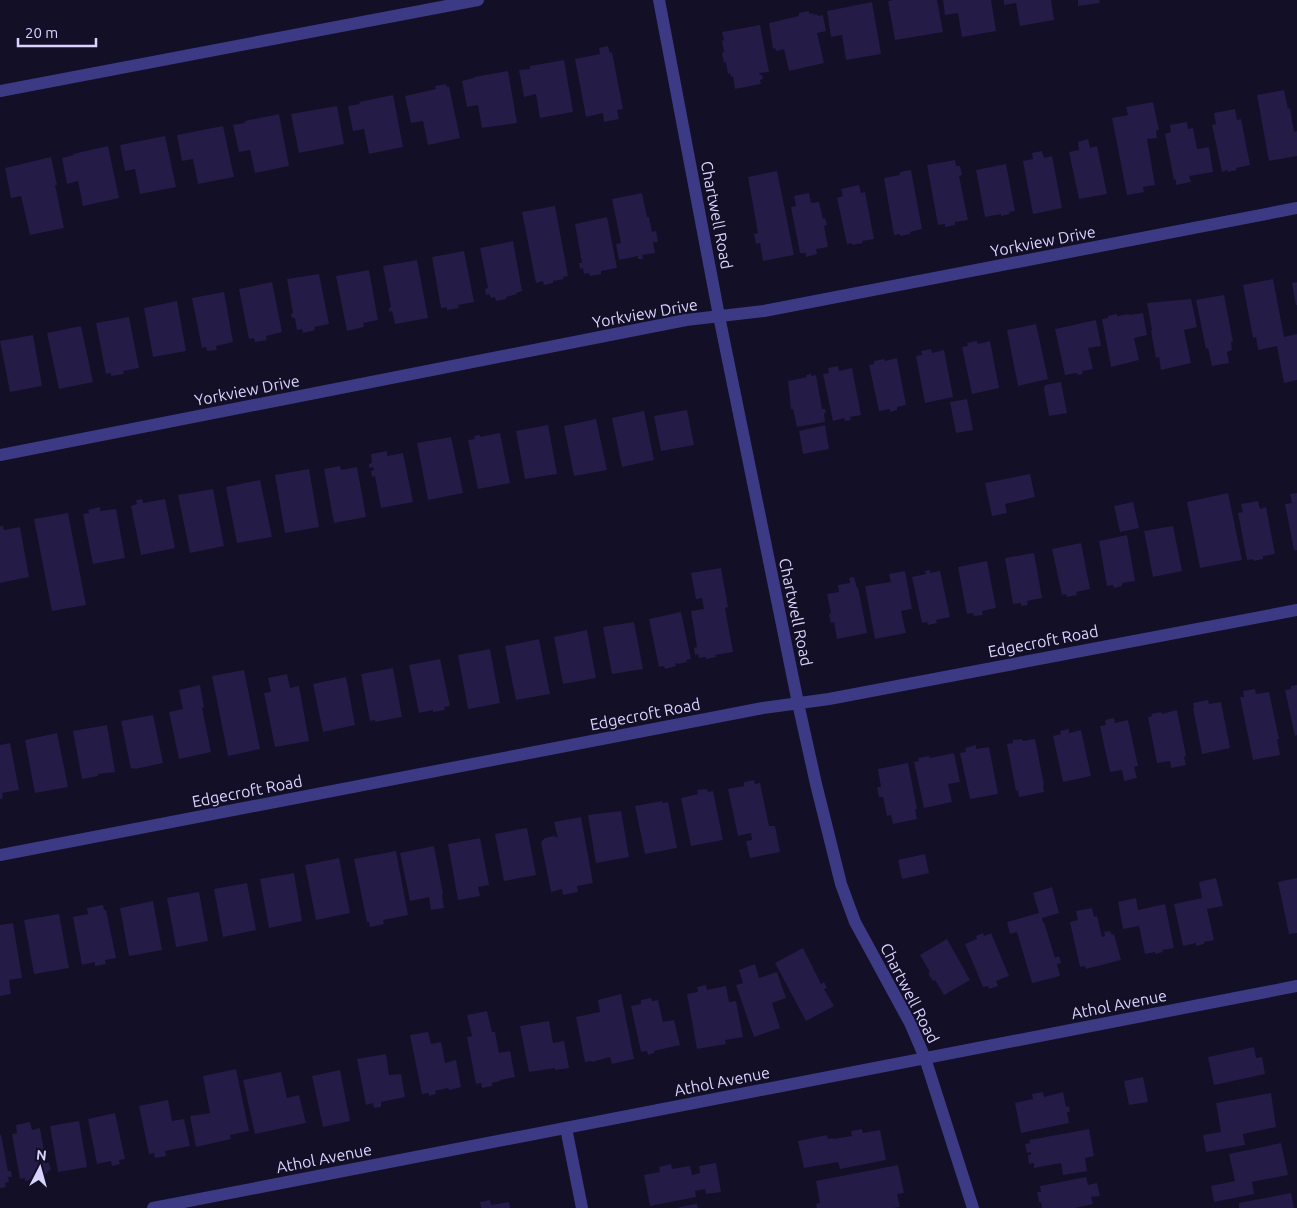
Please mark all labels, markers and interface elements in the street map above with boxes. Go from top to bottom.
scale bar [18,15,95,47]
text: 20 m [25,24,58,41]
street label: Chartwell Road [698,159,736,271]
street label: Yorkview Drive [989,222,1097,260]
street label: Yorkview Drive [591,295,699,331]
street label: Yorkview Drive [193,371,301,409]
street label: Chartwell Road [776,556,816,668]
street label: Edgecroft Road [986,621,1100,661]
street label: Edgecroft Road [588,694,702,734]
street label: Edgecroft Road [190,771,304,811]
street label: Chartwell Road [877,940,943,1046]
street label: Athol Avenue [1070,986,1168,1022]
street label: Athol Avenue [673,1063,771,1099]
street label: Athol Avenue [275,1140,373,1176]
north arrow [15,1143,65,1193]
text: N [35,1147,47,1164]

